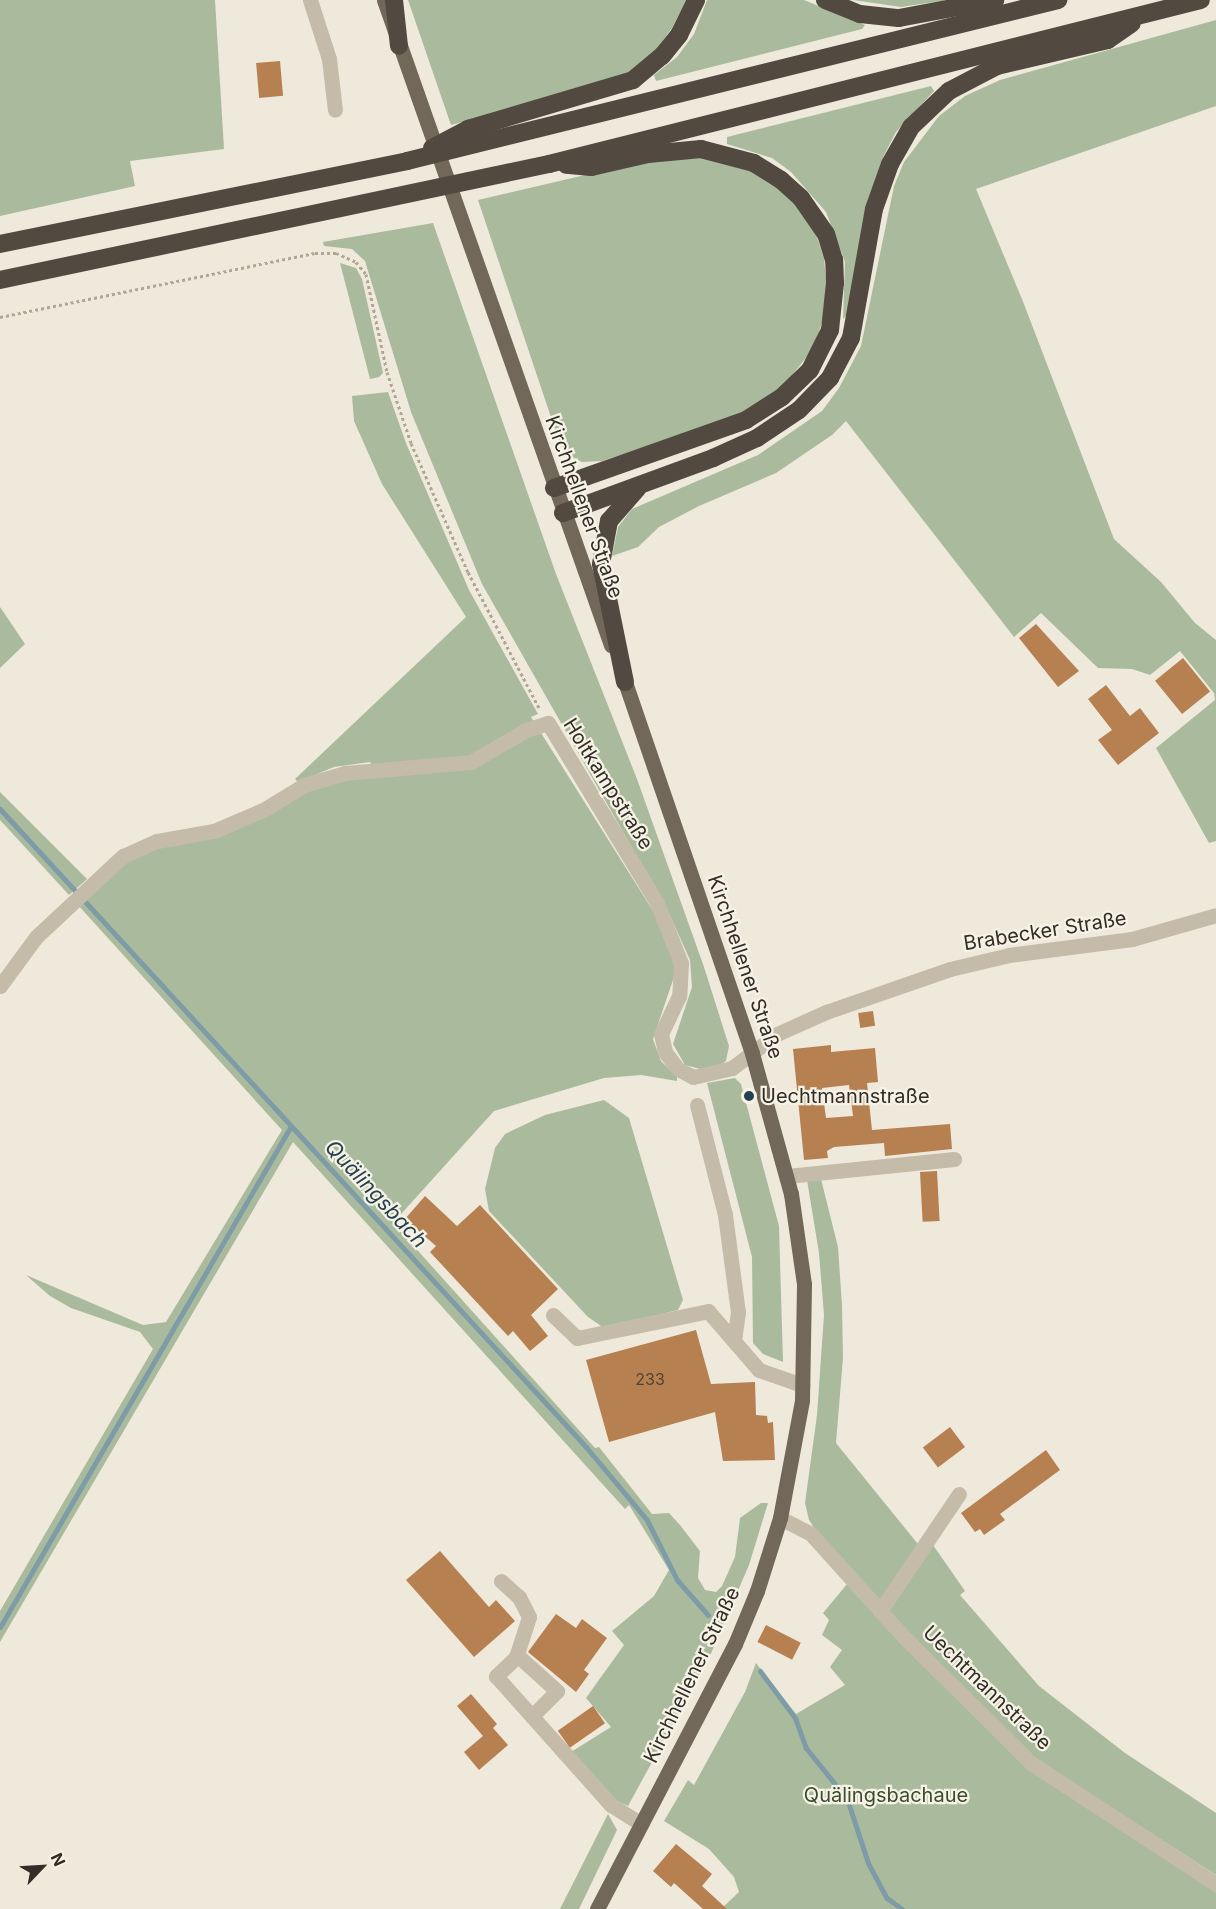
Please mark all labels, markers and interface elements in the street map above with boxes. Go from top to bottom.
street label: Kirchhellener Straße [540,412,628,602]
street label: Holtkampstraße [558,714,658,854]
street label: Kirchhellener Straße [702,872,788,1062]
street label: Brabecker Straße [962,906,1128,956]
place label: Uechtmannstraße [761,1084,930,1108]
marker: Uechtmannstraße [742,1089,756,1103]
water label: Quälingsbach [320,1135,432,1253]
house number: 233 [635,1369,665,1389]
street label: Kirchhellener Straße [639,1583,745,1767]
street label: Uechtmannstraße [918,1621,1056,1755]
park label: Quälingsbachaue [804,1783,968,1807]
north arrow [12,1837,72,1897]
text: N [47,1850,70,1869]

